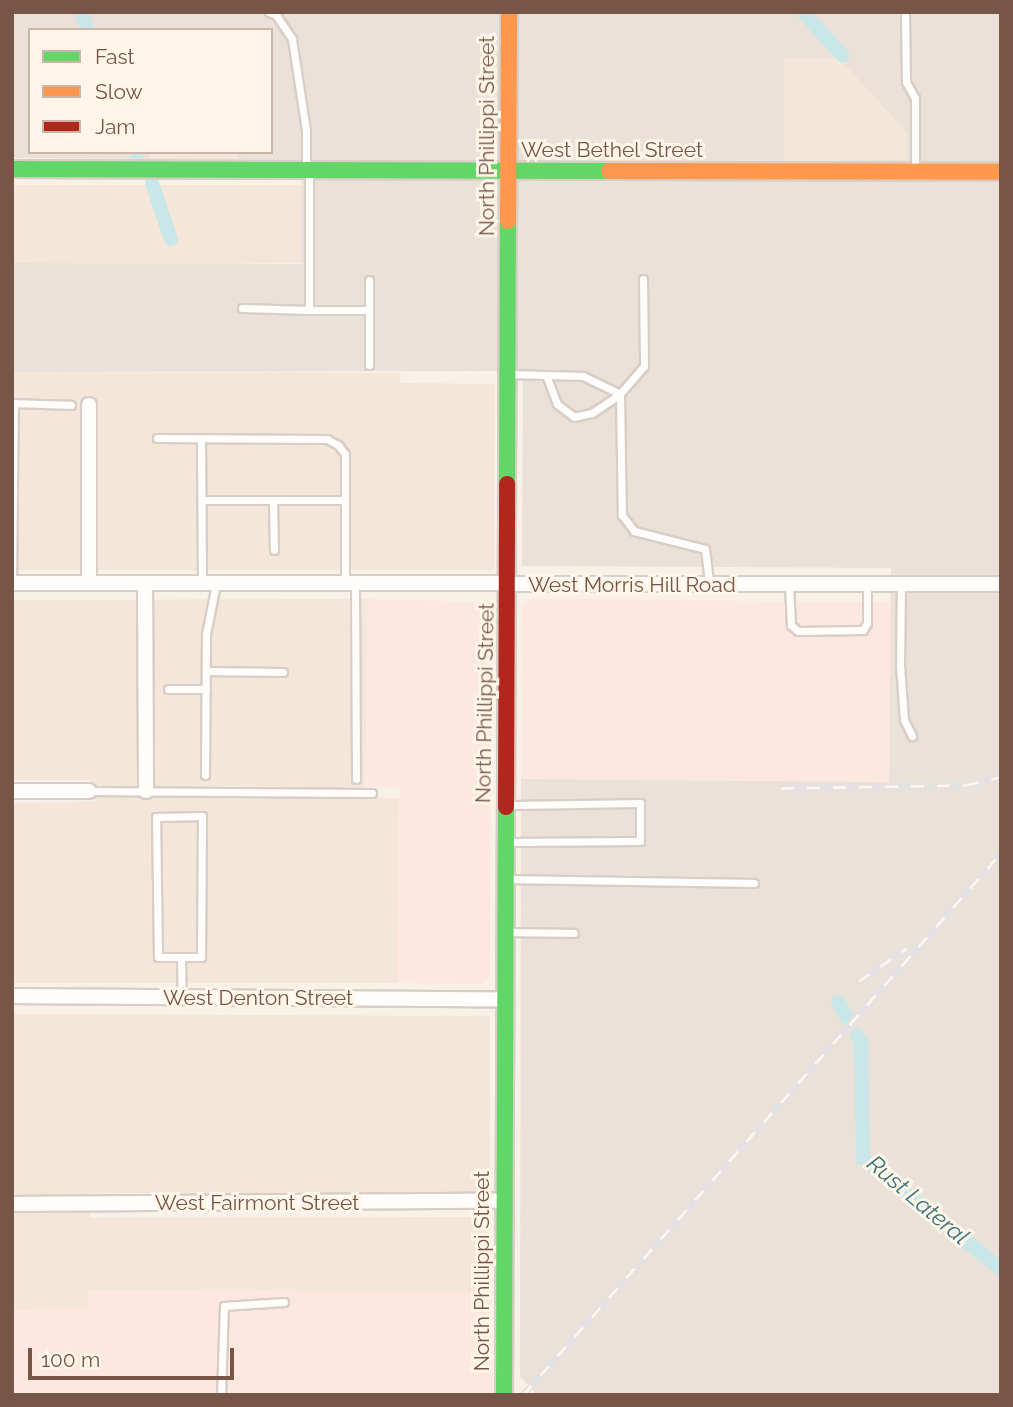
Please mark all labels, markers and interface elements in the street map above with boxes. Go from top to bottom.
legend [28,28,273,154]
street label: North Phillippi Street [474,36,500,236]
text: Fast [95,44,135,69]
text: Slow [95,79,143,104]
text: Jam [95,114,136,139]
street label: West Bethel Street [521,137,703,163]
street label: West Morris Hill Road [528,572,736,598]
street label: North Phillippi Street [471,603,499,803]
street label: West Denton Street [163,985,353,1011]
water label: Rust Lateral [862,1150,974,1250]
street label: North Phillippi Street [469,1171,495,1371]
street label: West Fairmont Street [155,1190,359,1216]
scale bar [32,1334,238,1378]
text: 100 m [41,1347,100,1372]

